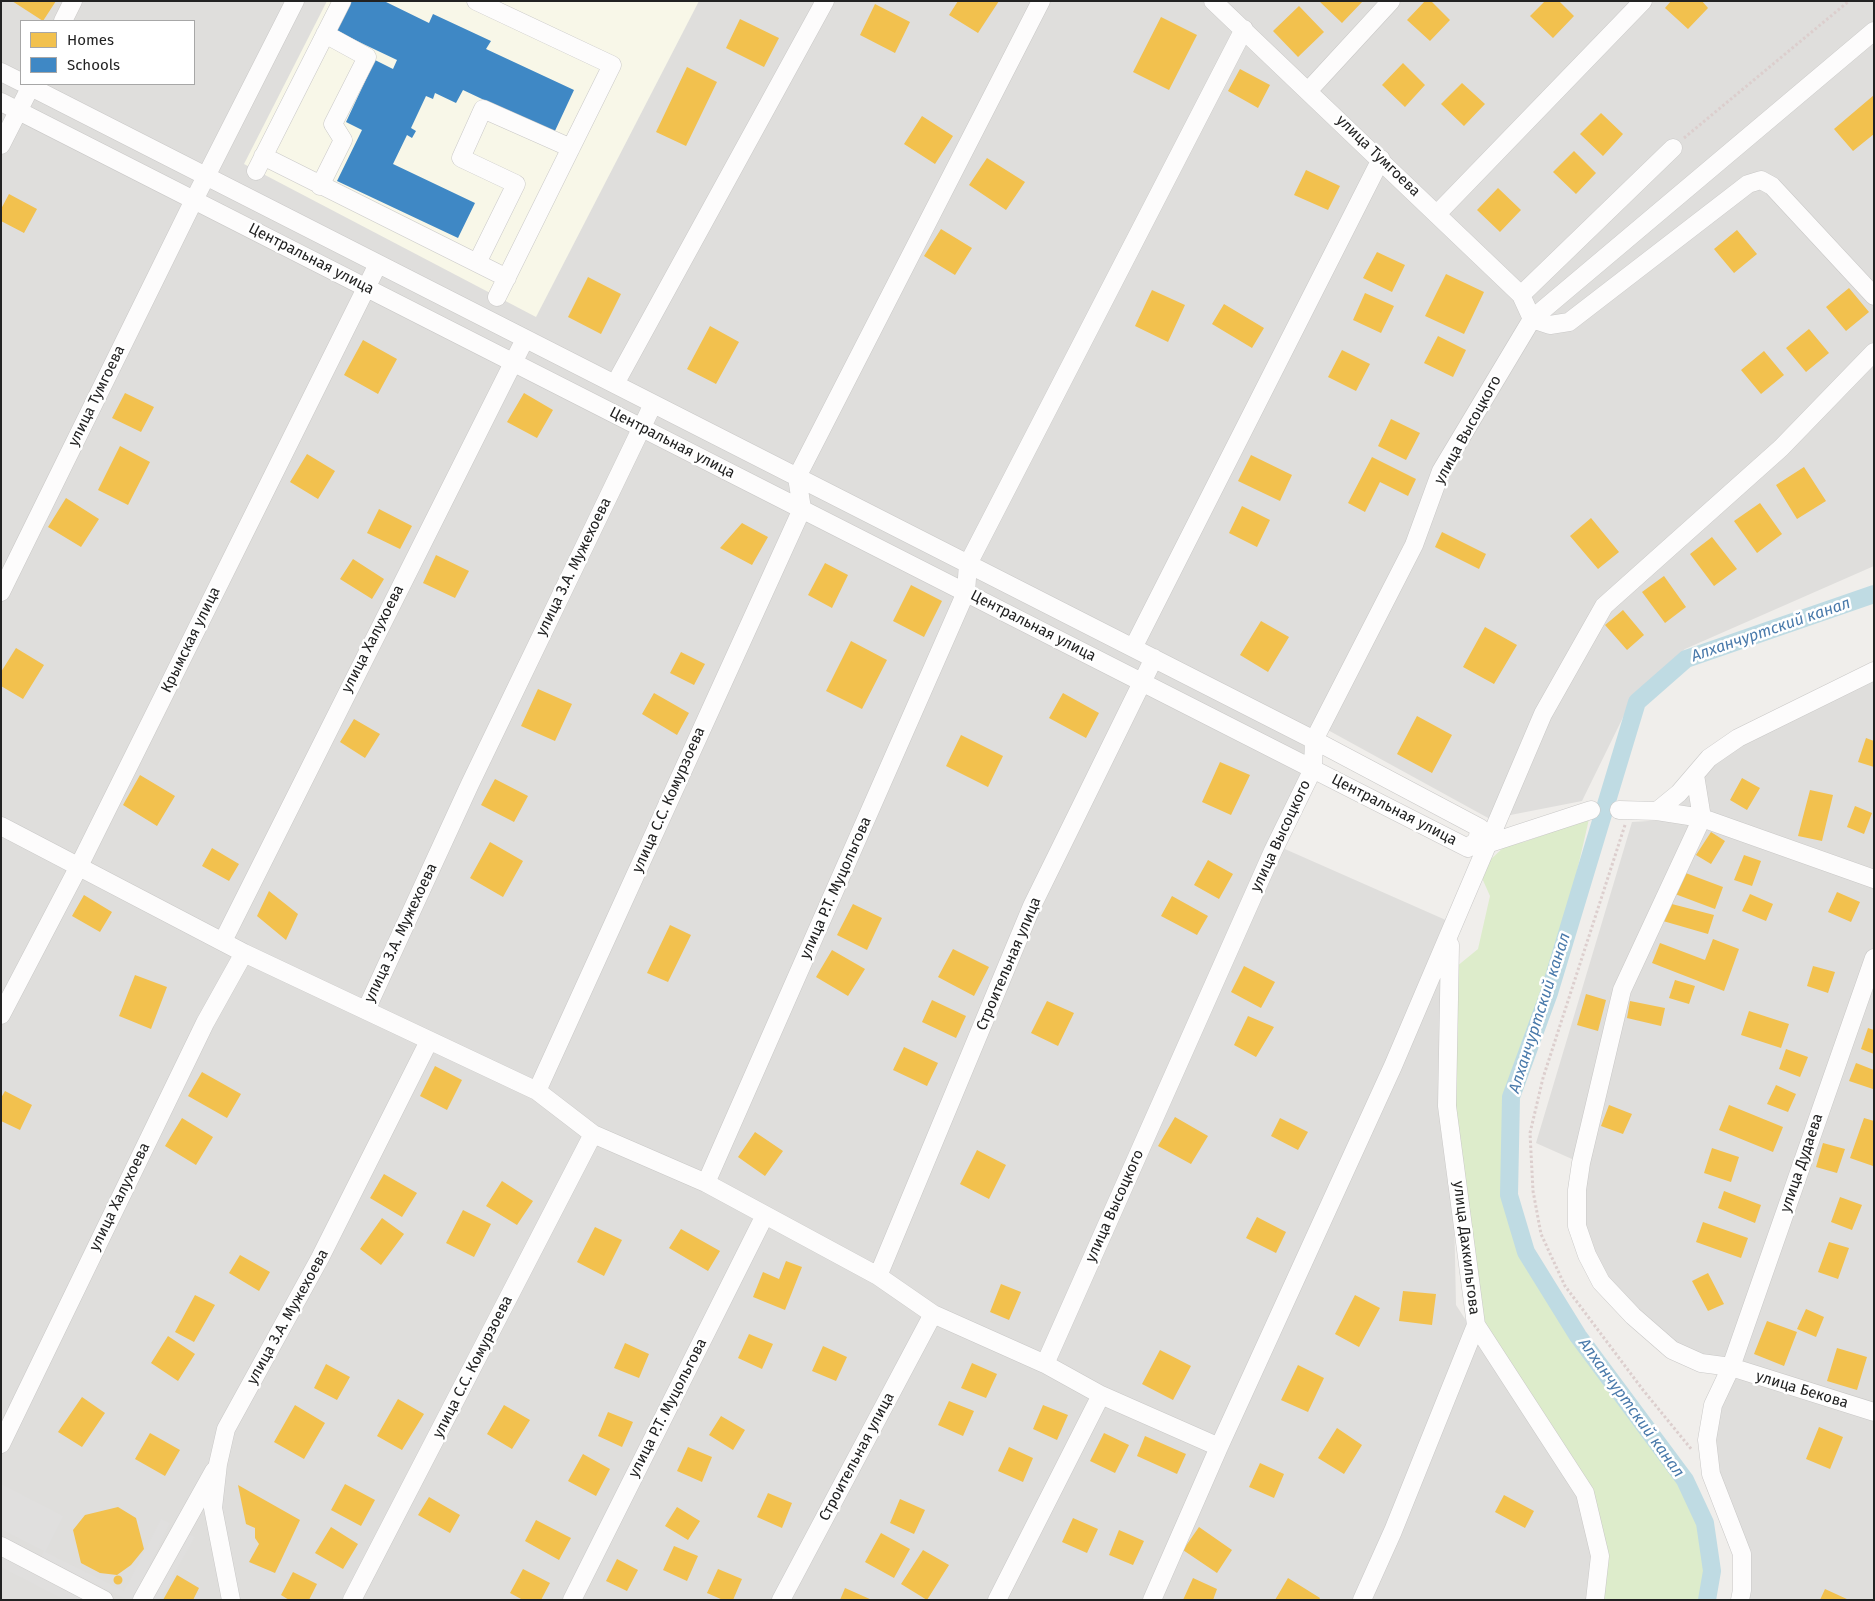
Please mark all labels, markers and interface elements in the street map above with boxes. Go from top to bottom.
legend [20,20,195,85]
text: Homes [67,31,114,49]
text: Schools [67,56,120,74]
street label: улица Тумгоева [1332,111,1424,201]
street label: Центральная улица [245,220,377,298]
street label: улица Тумгоева [65,343,129,449]
street label: улица Высоцкого [1431,372,1505,488]
street label: Центральная улица [606,404,738,482]
street label: улица З.А. Мужехоева [533,495,615,639]
street label: улица Халухоева [338,582,408,696]
street label: Крымская улица [158,584,224,696]
street label: Центральная улица [967,587,1099,665]
water label: Алханчуртский канал [1689,594,1853,666]
street label: улица С.С. Комурзоева [629,724,709,876]
street label: Центральная улица [1328,771,1460,849]
street label: улица Высоцкого [1247,777,1315,895]
street label: улица Р.Т. Муцольгова [797,814,875,962]
street label: улица З.А. Мужехоева [361,860,441,1006]
street label: Строительная улица [973,895,1045,1033]
water label: Алханчуртский канал [1505,931,1575,1095]
street label: улица Дудаева [1777,1111,1827,1215]
street label: улица Халухоева [86,1140,154,1254]
street label: улица Высоцкого [1082,1147,1148,1265]
street label: улица Дахкильгова [1449,1180,1483,1316]
street label: улица З.А. Мужехоева [243,1246,333,1388]
street label: улица С.С. Комурзоева [429,1293,517,1441]
street label: улица Р.Т. Муцольгова [625,1335,711,1481]
water label: Алханчуртский канал [1574,1335,1688,1481]
street label: улица Бекова [1754,1367,1850,1413]
street label: Строительная улица [815,1390,899,1524]

